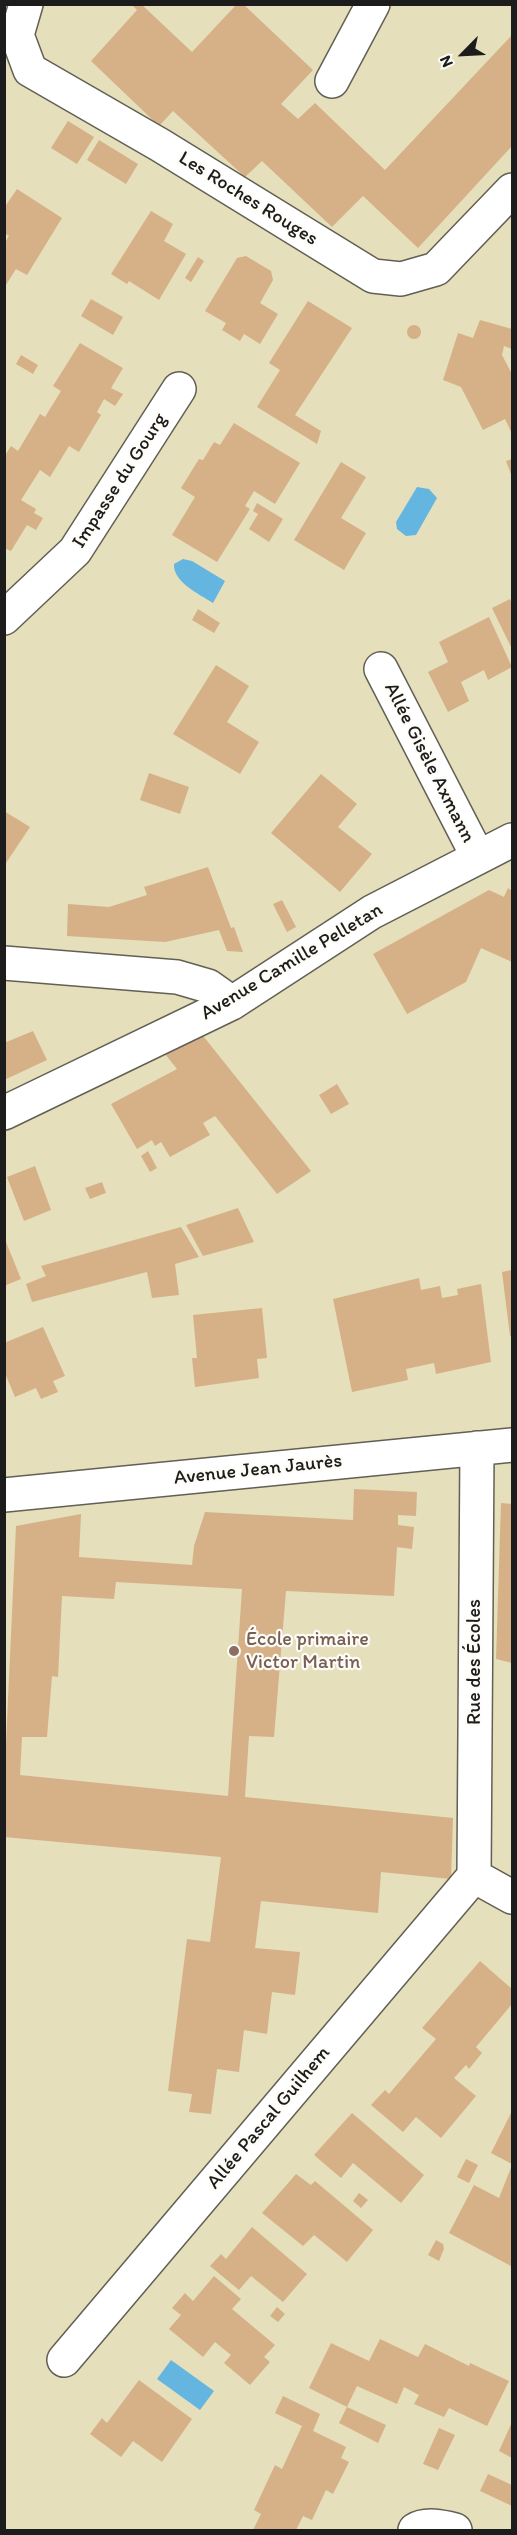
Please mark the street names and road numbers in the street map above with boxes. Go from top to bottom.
street label: Les Roches Rouges [174,146,322,252]
street label: Impasse du Gourg [67,409,173,553]
street label: Allée Gisèle Axmann [378,679,480,847]
street label: Avenue Camille Pelletan [197,898,387,1026]
street label: Avenue Jean Jaurès [173,1449,343,1491]
street label: Rue des Écoles [463,1599,487,1725]
street label: Allée Pascal Guilhem [202,2042,336,2194]

